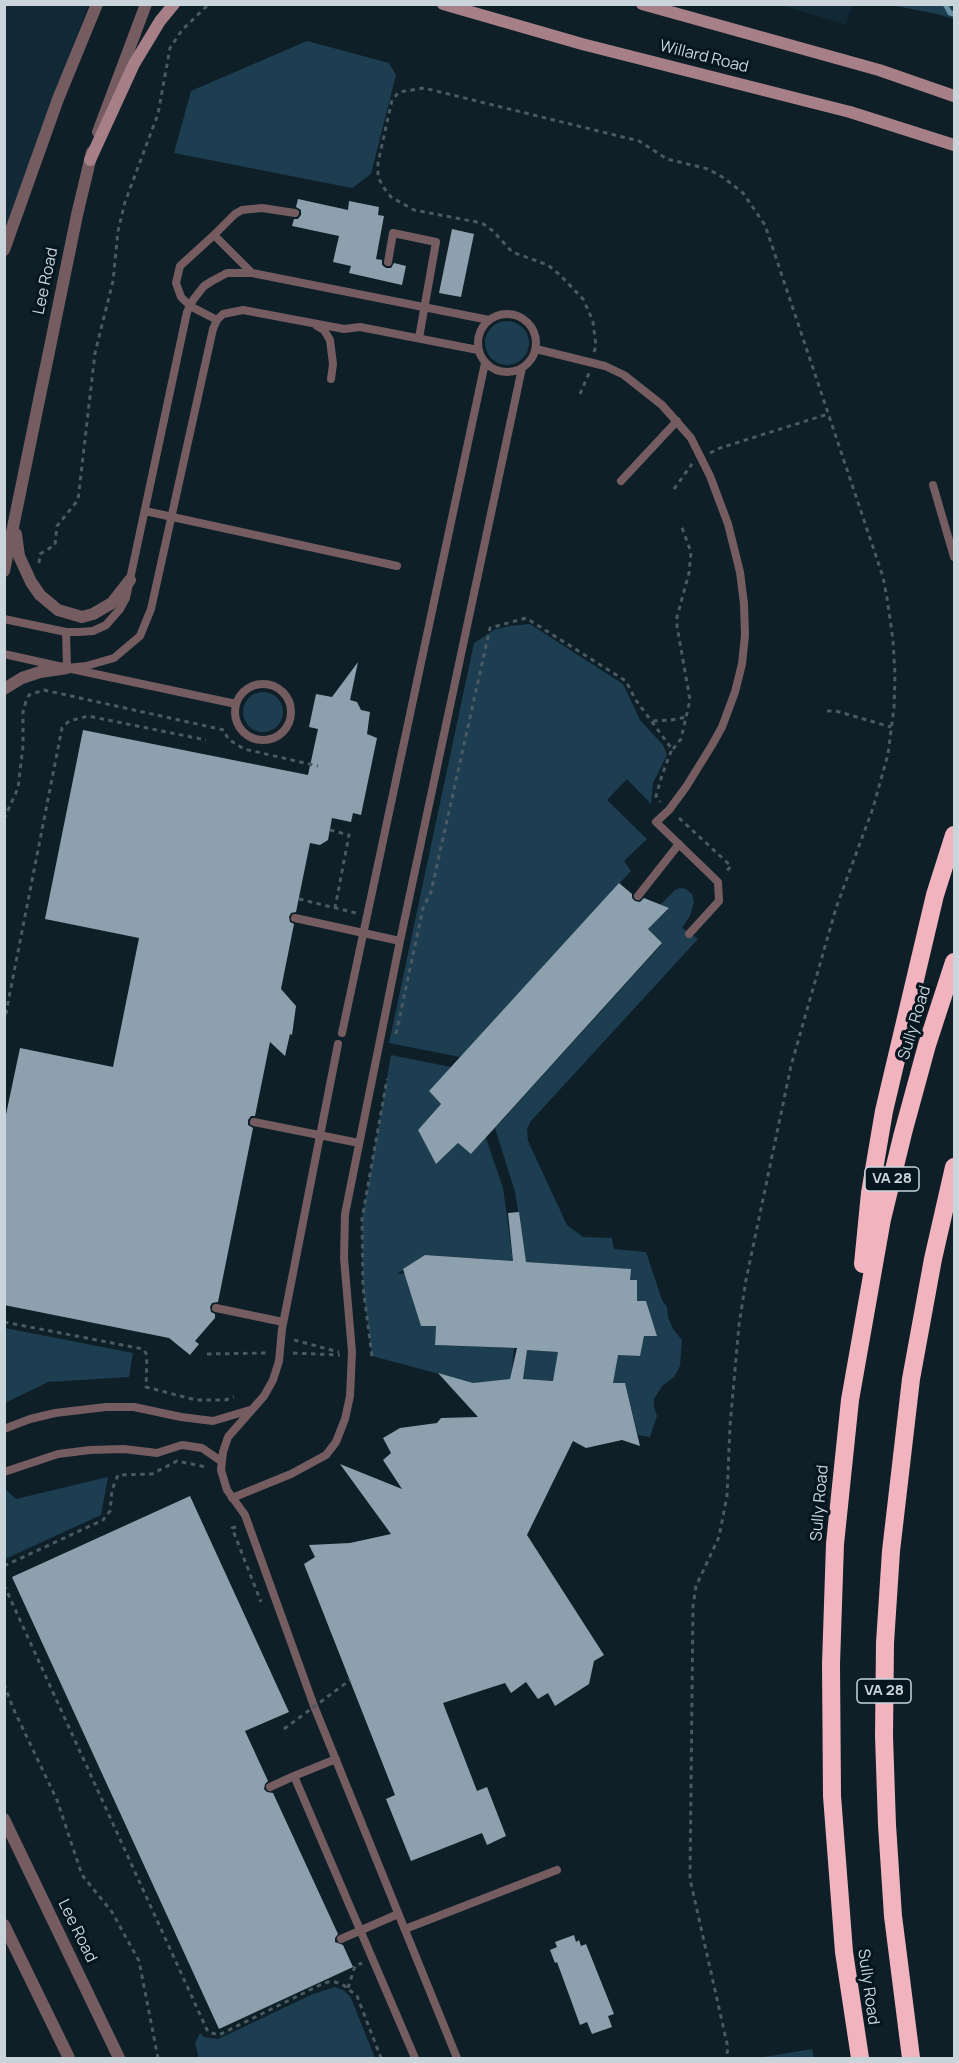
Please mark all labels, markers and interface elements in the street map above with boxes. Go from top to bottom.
street label: Willard Road [658,37,750,77]
street label: Lee Road [30,246,62,316]
street label: Sully Road [895,984,935,1062]
road number: VA 28 [865,1167,919,1191]
street label: Sully Road [807,1464,833,1542]
road number: VA 28 [857,1679,911,1703]
street label: Lee Road [53,1896,101,1966]
street label: Sully Road [853,1948,883,2026]

